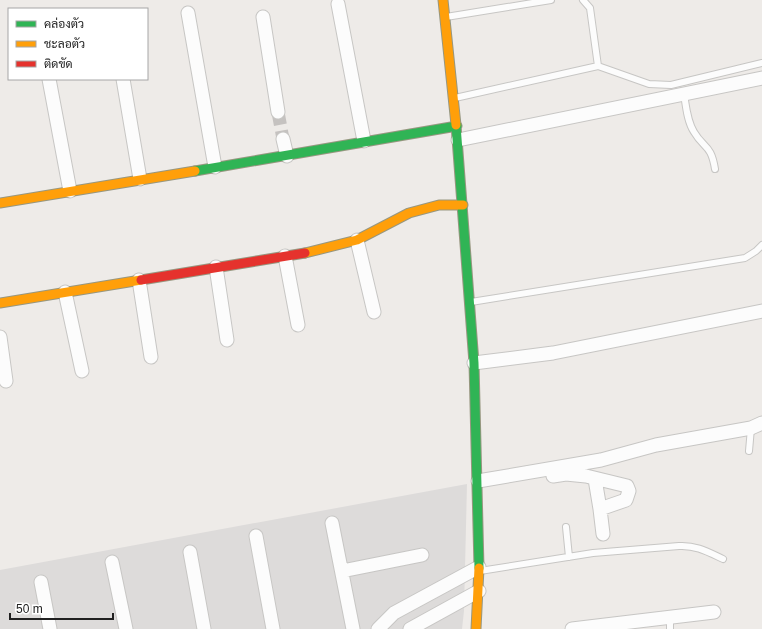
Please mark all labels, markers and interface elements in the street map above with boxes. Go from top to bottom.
legend [8,8,148,80]
text: คล่องตัว [44,17,84,31]
text: ชะลอตัว [44,37,85,51]
text: ติดขัด [44,57,73,71]
scale bar [10,595,113,621]
text: 50 m [16,602,43,616]

